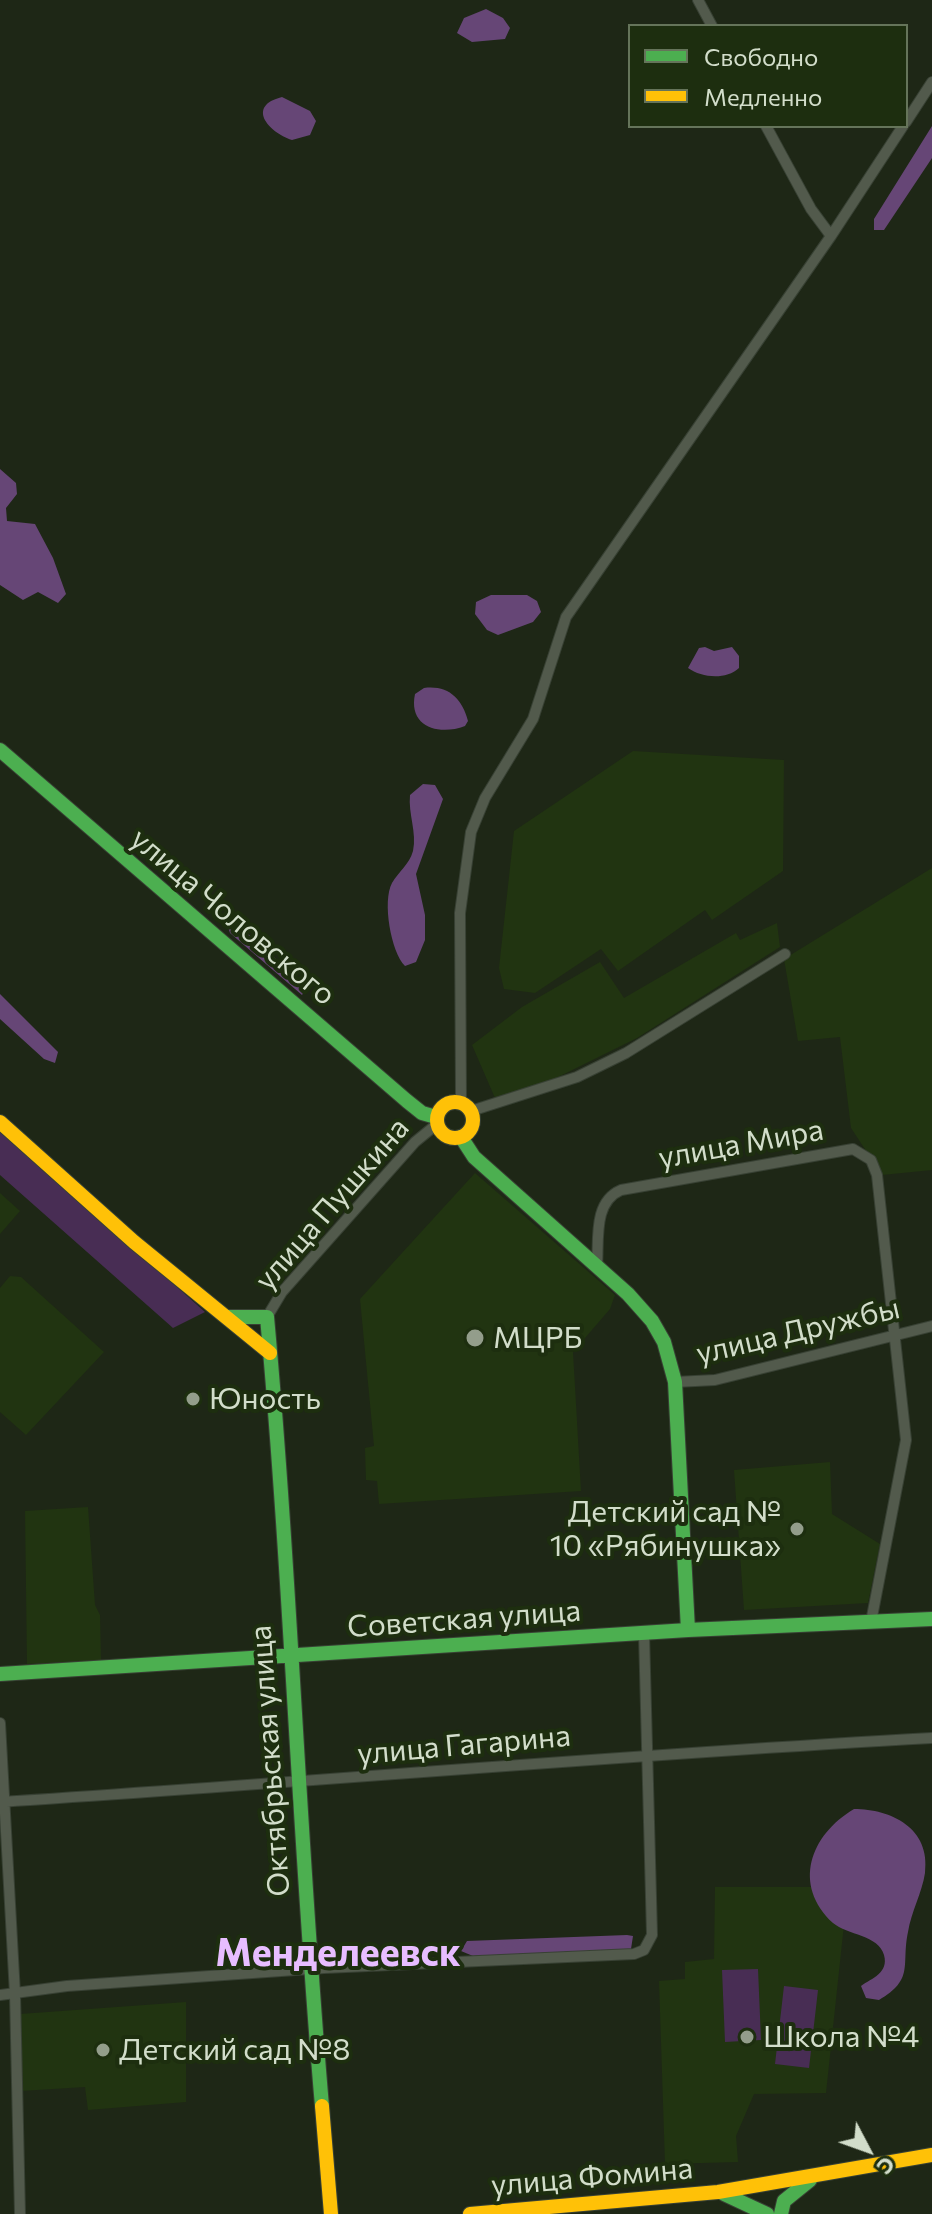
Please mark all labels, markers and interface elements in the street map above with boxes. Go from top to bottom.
legend [628,24,908,128]
text: Свободно [704,42,818,71]
text: Медленно [704,82,822,111]
street label: улица Чоловского [123,821,343,1013]
street label: улица Пушкина [247,1110,417,1298]
street label: улица Мира [656,1112,826,1176]
street label: улица Дружбы [693,1290,903,1372]
place label: МЦРБ [493,1320,582,1356]
marker: МЦРБ [464,1327,486,1349]
place label: Юность [209,1381,321,1417]
marker: Юность [184,1390,202,1408]
place label: Детский сад № 10 «Рябинушка» [550,1494,781,1564]
marker: Детский сад № 10 «Рябинушка» [788,1520,806,1538]
street label: Советская улица [346,1593,582,1645]
street label: Октябрьская улица [243,1624,297,1898]
street label: улица Гагарина [356,1718,572,1772]
district label: Менделеевск [215,1930,461,1976]
place label: Школа №4 [763,2019,919,2055]
marker: Школа №4 [738,2028,756,2046]
place label: Детский сад №8 [119,2032,350,2068]
marker: Детский сад №8 [94,2041,112,2059]
north arrow [828,2110,908,2190]
street label: улица Фомина [490,2150,694,2204]
text: С [871,2152,902,2181]

